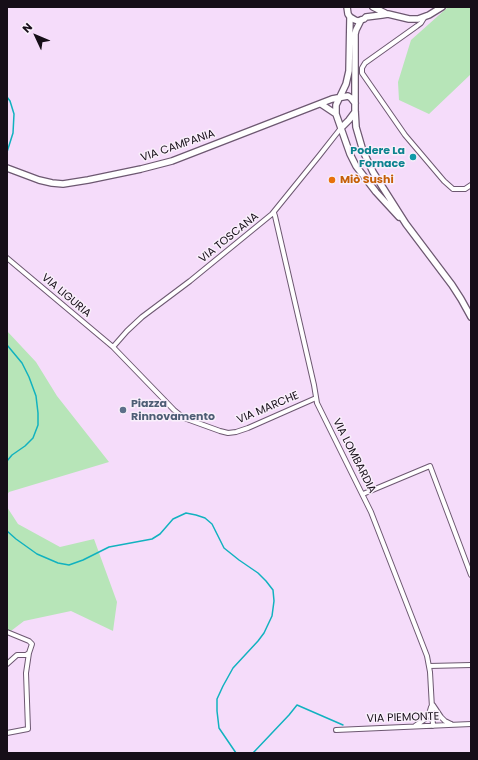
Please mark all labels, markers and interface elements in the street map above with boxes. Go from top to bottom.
north arrow [16,16,56,56]
text: N [19,19,36,36]
street label: VIA CAMPANIA [139,127,217,165]
place label: Podere La Fornace [350,144,405,170]
marker: Podere La Fornace [408,152,418,162]
place label: Miò Sushi [340,173,394,187]
marker: Miò Sushi [327,175,337,185]
street label: VIA TOSCANA [197,210,261,266]
street label: VIA LIGURIA [38,271,94,321]
street label: VIA MARCHE [235,389,301,427]
place label: Piazza Rinnovamento [131,397,215,423]
marker: Piazza Rinnovamento [118,405,128,415]
street label: VIA LOMBARDIA [329,416,379,496]
street label: VIA PIEMONTE [366,710,440,726]

